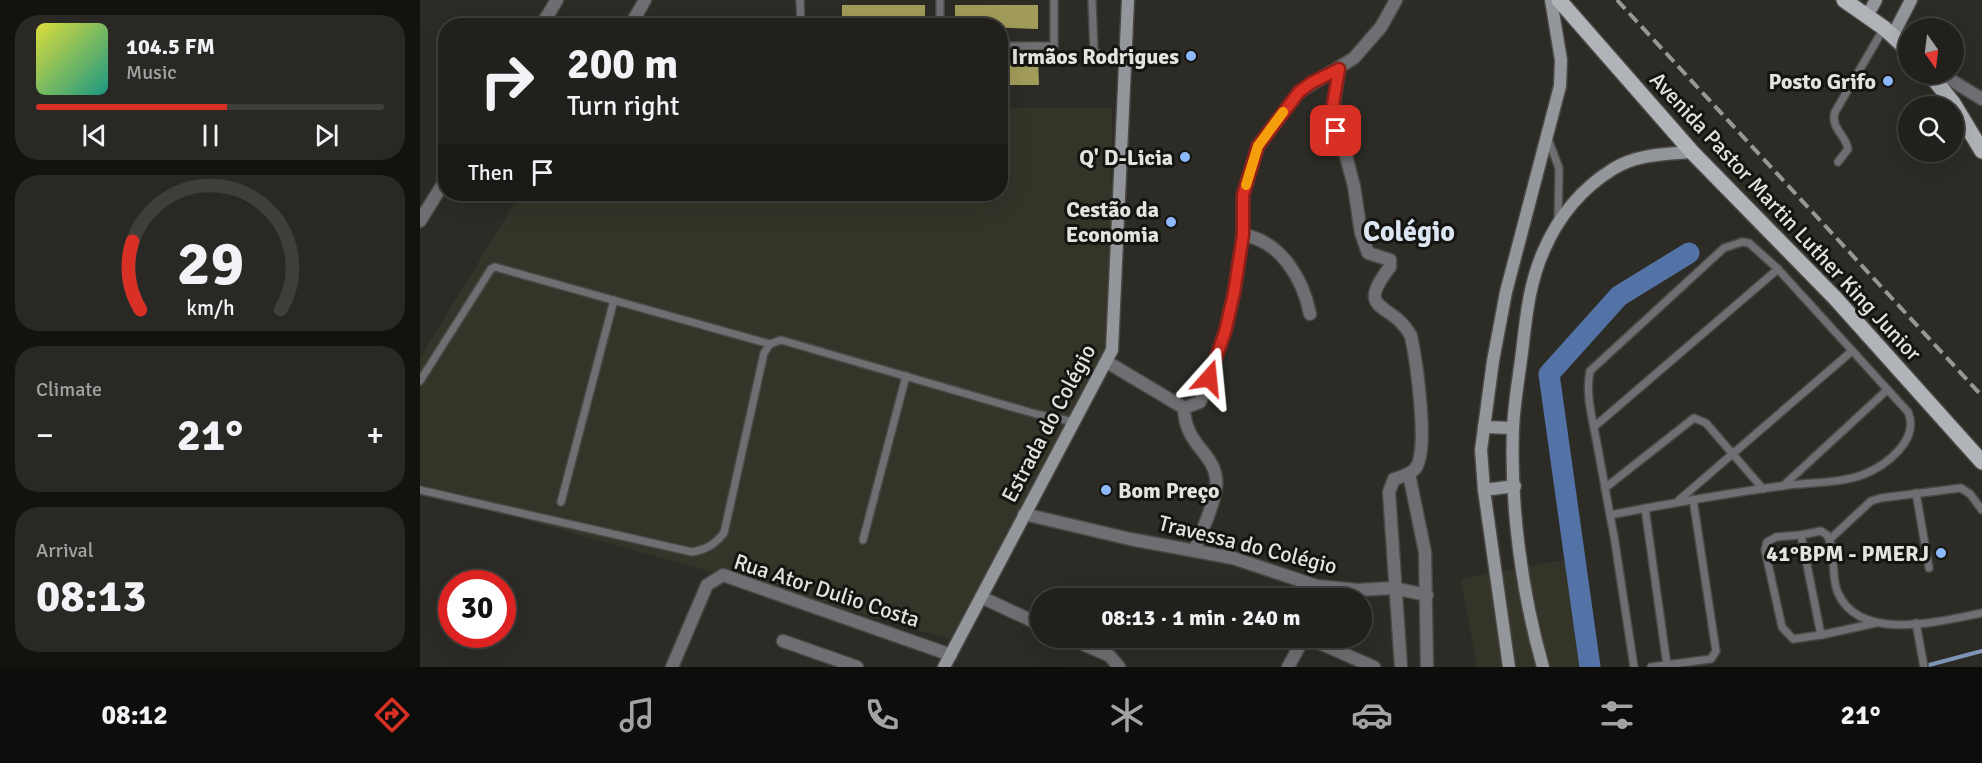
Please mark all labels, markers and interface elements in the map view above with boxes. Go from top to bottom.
north arrow [1898,18,1964,84]
map controls [1898,18,1964,162]
text: 104.5 FM [126,33,215,60]
text: 200 m [567,39,678,90]
icon: right [468,42,546,120]
place label: Irmãos Rodrigues [1012,43,1179,70]
marker: Irmãos Rodrigues [1184,49,1198,63]
text: Music [126,60,177,85]
street label: Avenida Pastor Martin Luther King Junior [1644,66,1927,367]
place label: Posto Grifo [1769,68,1876,95]
marker: Posto Grifo [1881,74,1895,88]
text: Turn right [567,90,680,123]
button: search [1898,96,1964,162]
pin [1310,105,1361,156]
icon: arrive [1319,114,1352,147]
icon: previous [78,119,111,152]
icon: pause [194,119,227,152]
icon: next [310,119,343,152]
place label: Q' D-Licia [1079,144,1173,171]
marker: Q' D-Licia [1178,150,1192,164]
icon: arrive [526,156,559,189]
text: Then [468,159,514,186]
place label: Cestão da Economia [1066,196,1159,248]
marker: Cestão da Economia [1164,215,1178,229]
district label: Colégio [1363,215,1455,249]
text: 29 [176,226,244,303]
text: km/h [186,296,234,322]
street label: Estrada do Colégio [995,340,1101,507]
position arrow [1177,346,1241,410]
text: Climate [36,377,102,402]
text: 21° [177,408,243,463]
text: − [36,415,54,456]
text: + [366,415,384,456]
place label: Bom Preço [1118,477,1219,504]
marker: Bom Preço [1099,483,1113,497]
street label: Travessa do Colégio [1156,509,1340,580]
text: Arrival [36,538,94,563]
place label: 41°BPM - PMERJ [1766,540,1929,567]
marker: 41°BPM - PMERJ [1934,546,1948,560]
street label: Rua Ator Dulio Costa [731,548,923,633]
text: 08:13 [36,569,146,624]
speed limit sign: 30 [438,570,516,648]
text: 08:13 · 1 min · 240 m [1101,604,1301,631]
icon: directions [371,694,413,736]
icon: music [616,694,658,736]
icon: phone [861,694,903,736]
icon: climate [1106,694,1148,736]
icon: car [1351,694,1393,736]
icon: filters [1596,694,1638,736]
text: 08:12 [101,699,168,732]
text: 21° [1841,699,1881,732]

